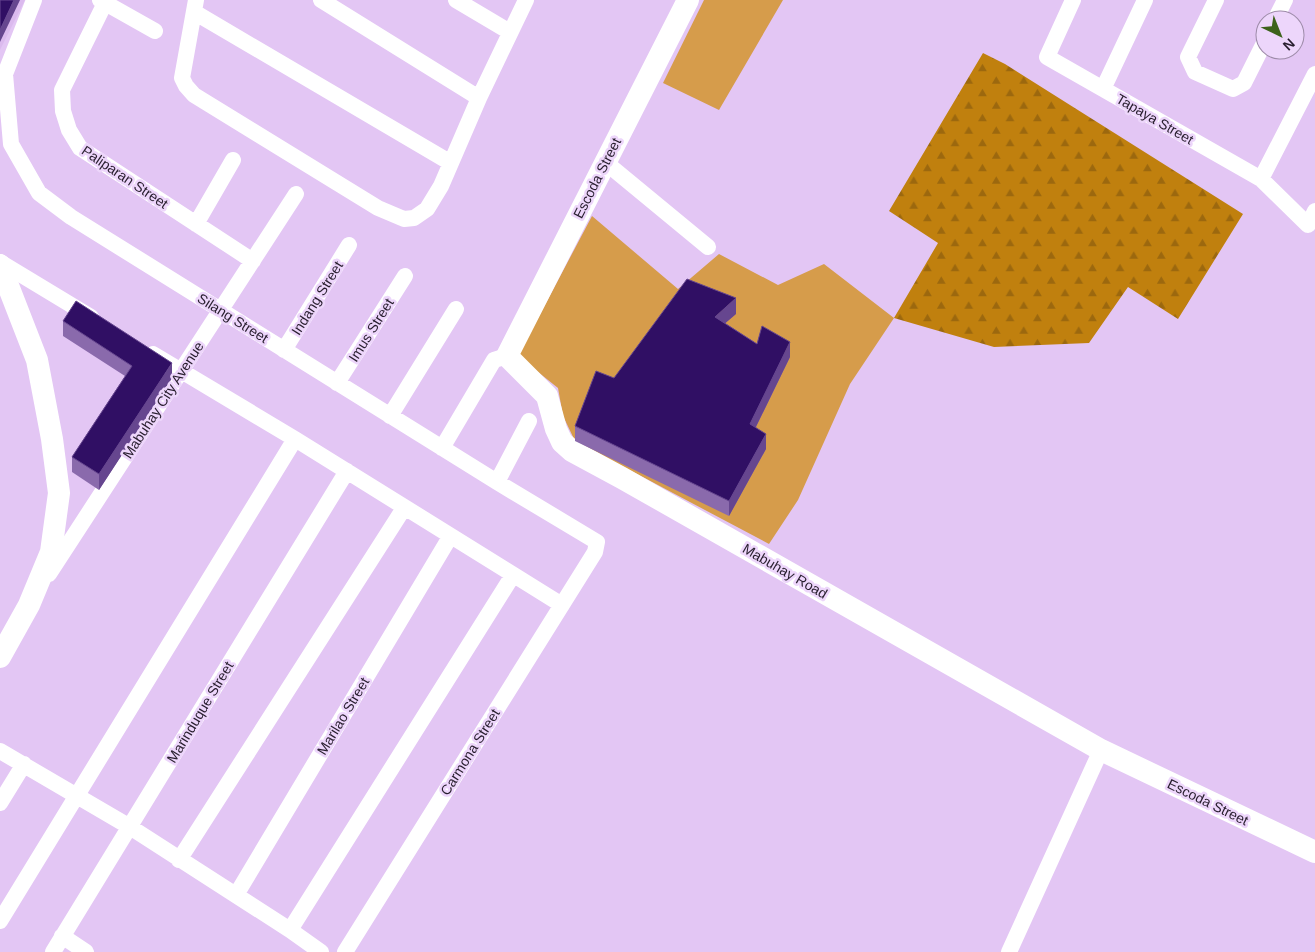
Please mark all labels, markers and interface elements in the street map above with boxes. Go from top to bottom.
north arrow [1255,10,1305,60]
text: N [1280,35,1298,54]
street label: Tapaya Street [1114,90,1196,148]
street label: Escoda Street [570,135,624,221]
street label: Paliparan Street [79,142,171,212]
street label: Indang Street [288,258,346,338]
street label: Silang Street [195,290,271,346]
street label: Imus Street [345,295,397,365]
street label: Mabuhay City Avenue [119,338,207,461]
street label: Mabuhay Road [740,540,830,602]
street label: Marinduque Street [163,658,237,765]
street label: Marilao Street [314,674,372,757]
street label: Carmona Street [437,706,503,798]
street label: Escoda Street [1165,776,1251,829]

